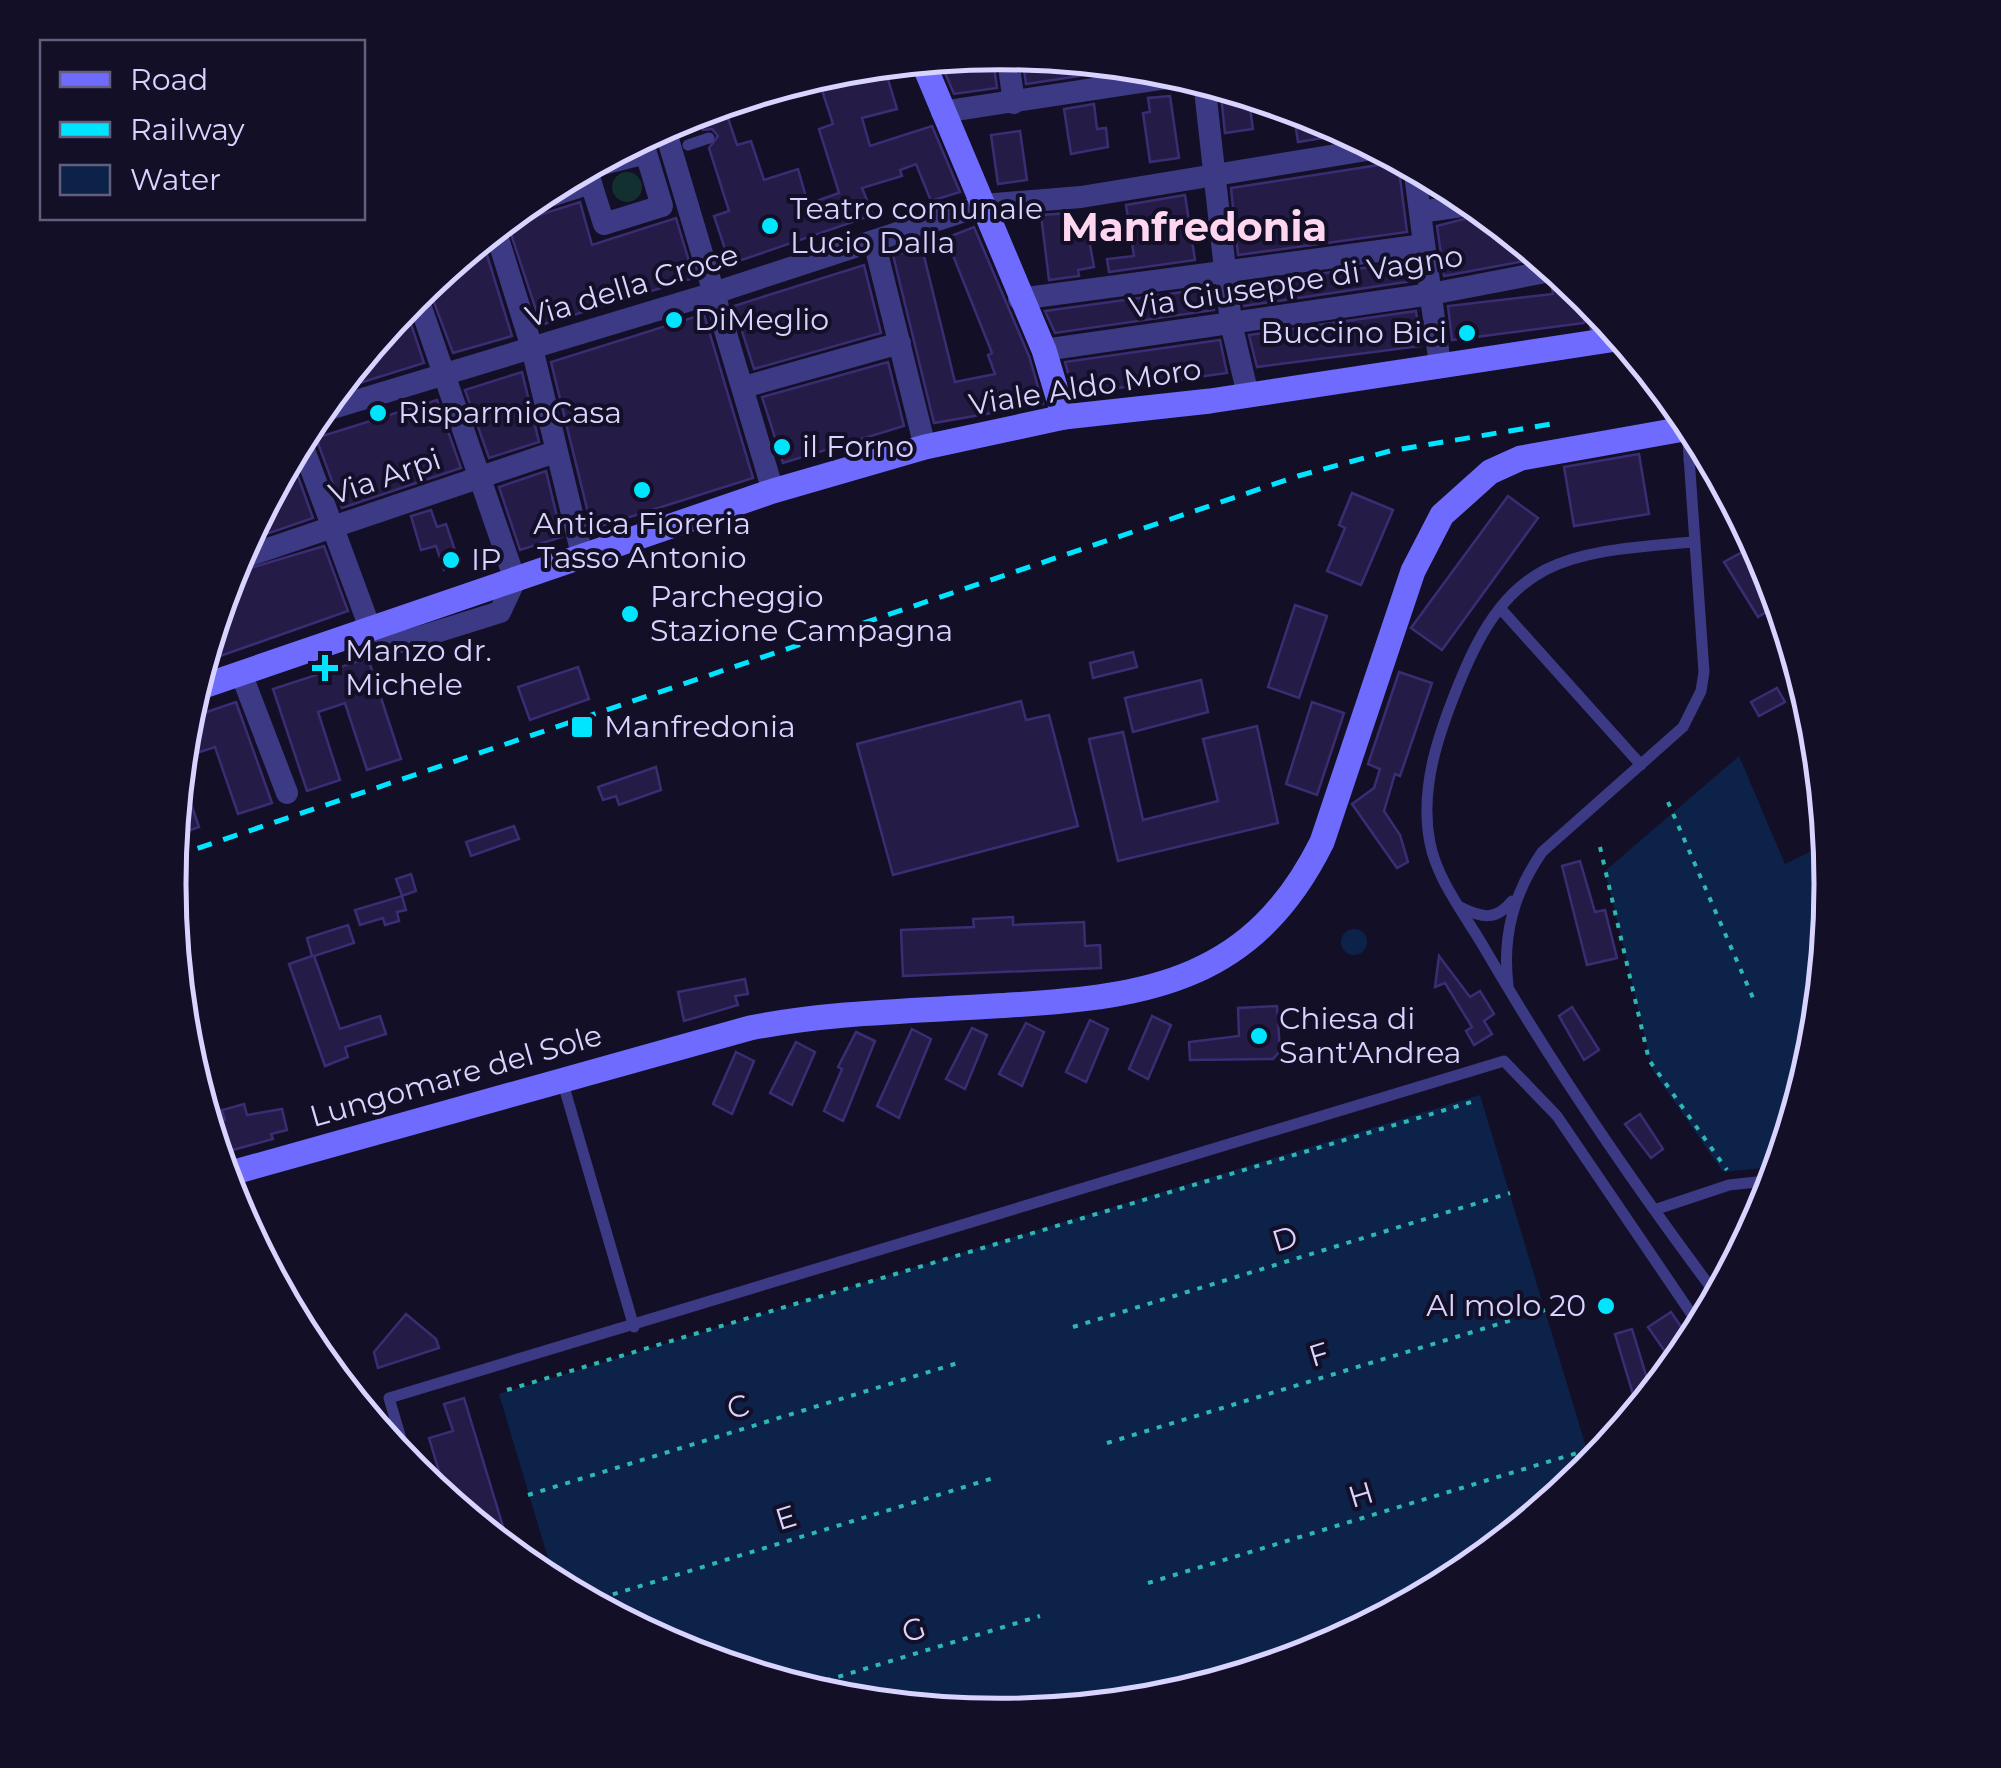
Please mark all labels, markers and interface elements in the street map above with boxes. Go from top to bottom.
legend [40,40,365,220]
text: Road [130,61,208,98]
text: Railway [130,111,245,148]
text: Water [130,161,221,198]
place label: Teatro comunale Lucio Dalla [790,190,1043,261]
district label: Manfredonia [1061,202,1327,251]
marker: Teatro comunale Lucio Dalla [759,215,781,237]
street label: Via della Croce [521,236,743,335]
street label: Via Giuseppe di Vagno [1126,237,1466,326]
place label: DiMeglio [694,301,829,338]
marker: DiMeglio [663,309,685,331]
place label: Buccino Bici [1261,314,1447,351]
marker: Buccino Bici [1456,322,1478,344]
street label: Viale Aldo Moro [966,350,1204,423]
place label: RisparmioCasa [398,394,622,431]
marker: RisparmioCasa [367,402,389,424]
place label: il Forno [802,428,914,465]
marker: il Forno [771,436,793,458]
street label: Via Arpi [324,440,446,513]
marker: Antica Fioreria Tasso Antonio [631,479,653,501]
place label: Antica Fioreria Tasso Antonio [533,505,751,576]
place label: IP [471,541,502,578]
marker: IP [440,549,462,571]
place label: Parcheggio Stazione Campagna [650,578,953,649]
marker: Parcheggio Stazione Campagna [619,603,641,625]
place label: Manzo dr. Michele [345,632,492,703]
marker: Manzo dr. Michele [314,657,336,679]
place label: Manfredonia [604,708,796,745]
marker: Manfredonia [569,714,595,740]
place label: Chiesa di Sant'Andrea [1279,1000,1462,1071]
street label: Lungomare del Sole [305,1016,606,1135]
marker: Chiesa di Sant'Andrea [1248,1025,1270,1047]
street label: D [1268,1217,1302,1260]
place label: Al molo 20 [1426,1287,1586,1324]
marker: Al molo 20 [1595,1295,1617,1317]
street label: F [1304,1334,1333,1375]
street label: C [722,1386,753,1427]
street label: H [1344,1473,1378,1516]
street label: E [771,1497,801,1538]
street label: G [897,1608,930,1651]

